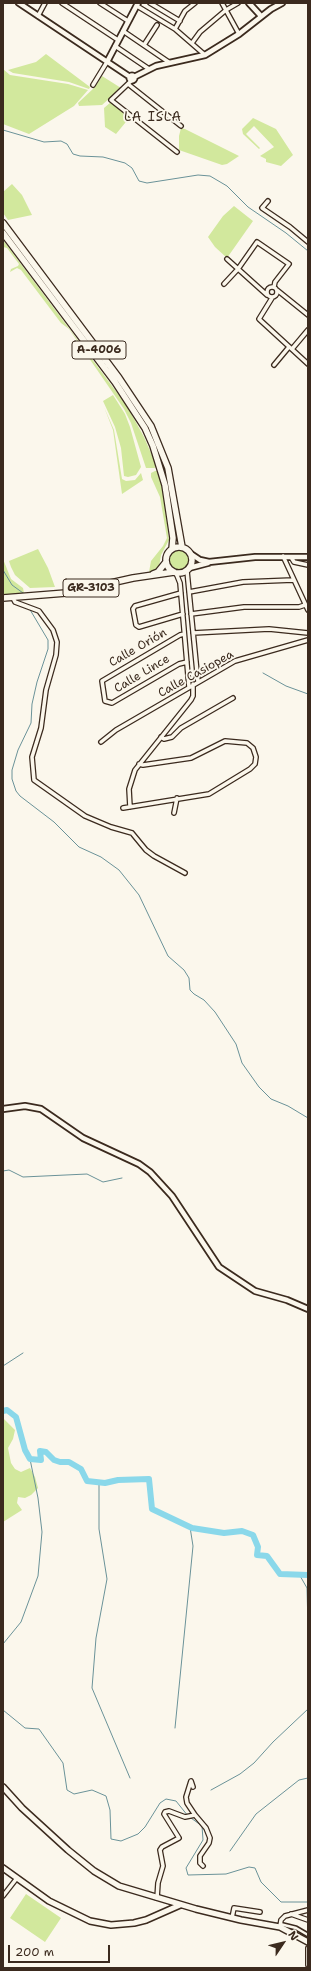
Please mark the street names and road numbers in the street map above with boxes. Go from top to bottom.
road number: A-4006 [72,341,126,359]
road number: GR-3103 [63,579,119,597]
street label: Calle Orión [107,626,169,670]
street label: Calle Casiopea [156,647,236,701]
street label: Calle Lince [112,652,172,696]

